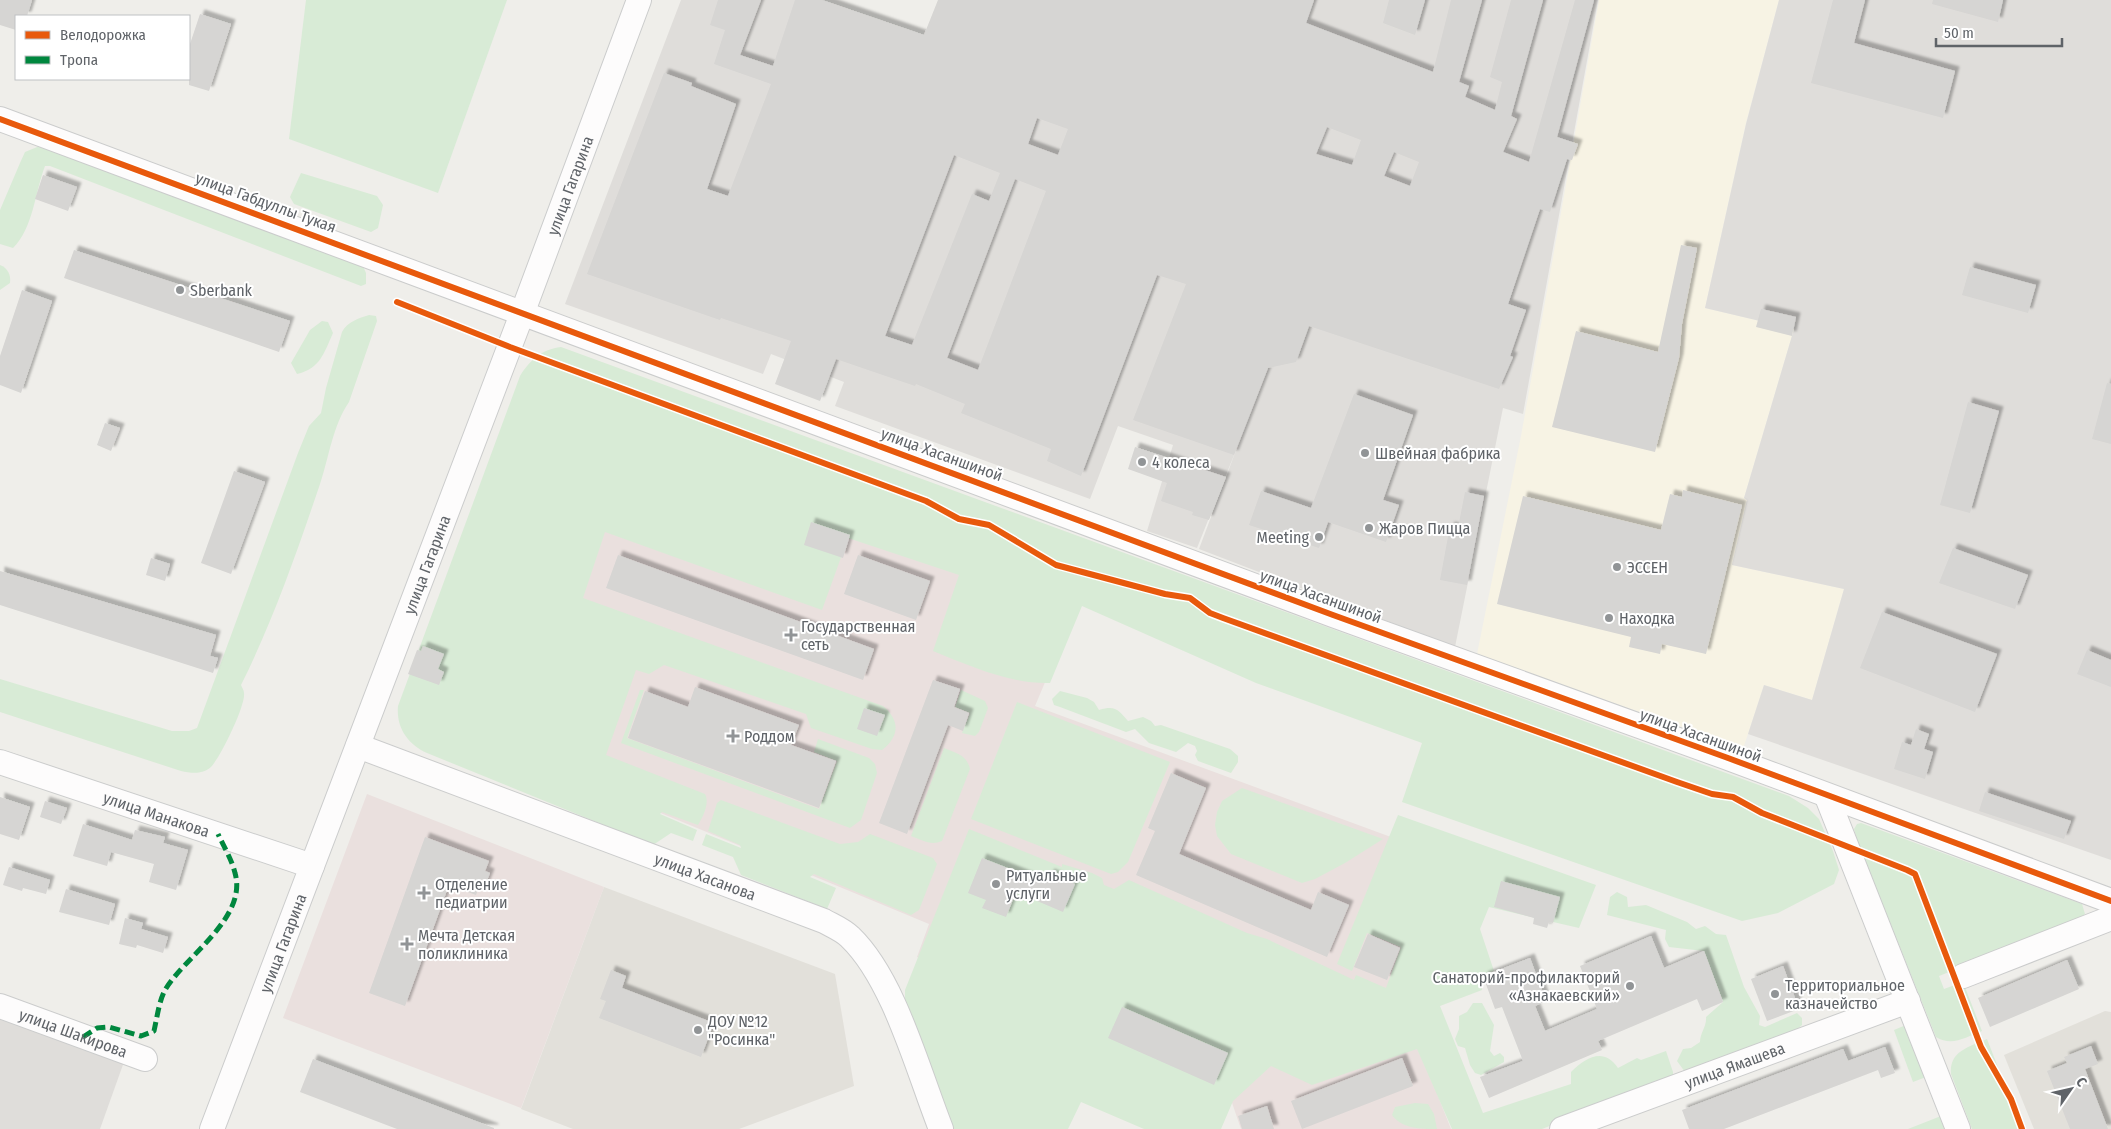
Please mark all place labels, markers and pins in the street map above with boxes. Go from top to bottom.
place label: Sberbank [190,281,253,300]
marker: Sberbank [174,284,186,296]
place label: Швейная фабрика [1375,444,1501,463]
marker: Швейная фабрика [1359,447,1371,459]
place label: 4 колеса [1152,453,1210,472]
marker: 4 колеса [1136,456,1148,468]
place label: Жаров Пицца [1379,519,1471,538]
marker: Жаров Пицца [1363,522,1375,534]
place label: Meeting [1257,528,1309,547]
marker: Meeting [1313,531,1325,543]
place label: ЭССЕН [1627,558,1668,577]
marker: ЭССЕН [1611,561,1623,573]
place label: Находка [1619,609,1675,628]
marker: Находка [1603,612,1615,624]
place label: Государственная сеть [801,617,915,654]
marker: Государственная сеть [785,629,797,641]
place label: Роддом [744,727,795,746]
marker: Роддом [726,729,740,743]
place label: Ритуальные услуги [1006,866,1087,903]
place label: Отделение педиатрии [435,875,508,912]
marker: Ритуальные услуги [990,878,1002,890]
marker: Отделение педиатрии [417,886,431,900]
place label: Мечта Детская поликлиника [418,926,515,963]
marker: Мечта Детская поликлиника [400,937,414,951]
place label: Санаторий-профилакторий «Азнакаевский» [1432,968,1620,1005]
place label: Территориальное казначейство [1785,976,1905,1013]
marker: Санаторий-профилакторий «Азнакаевский» [1624,980,1636,992]
marker: Территориальное казначейство [1769,988,1781,1000]
place label: ДОУ №12 "Росинка" [707,1012,775,1049]
marker: ДОУ №12 "Росинка" [692,1024,704,1036]

